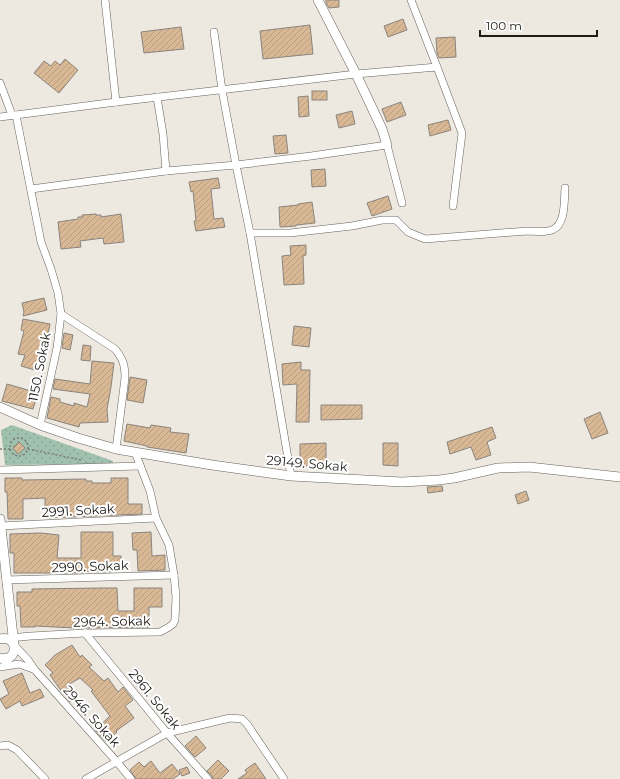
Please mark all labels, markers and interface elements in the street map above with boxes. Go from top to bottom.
scale bar [480,12,597,38]
text: 100 m [486,18,522,33]
street label: 1150. Sokak [24,331,54,403]
street label: 29149. Sokak [266,451,349,475]
street label: 2991. Sokak [41,500,115,520]
street label: 2990. Sokak [51,557,129,575]
street label: 2964. Sokak [73,612,151,630]
street label: 2961. Sokak [126,665,184,733]
street label: 2946. Sokak [60,682,124,750]

